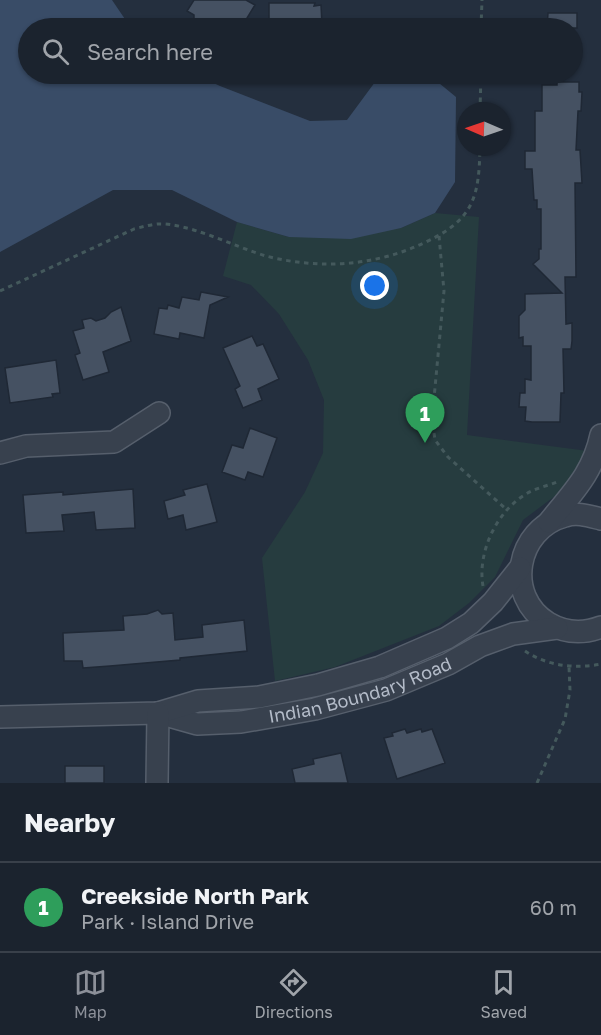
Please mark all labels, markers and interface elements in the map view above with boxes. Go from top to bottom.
search box [18,18,583,84]
icon: search [39,35,72,68]
text: Search here [87,38,213,65]
north arrow [457,102,511,156]
your location [360,271,389,300]
pin: 1 [406,394,444,443]
street label: Indian Boundary Road [267,652,455,727]
text: Nearby [24,807,115,838]
text: Creekside North Park [81,882,309,909]
text: 1 [38,895,49,919]
text: 60 m [530,895,577,919]
text: Park · Island Drive [81,909,254,933]
tab: Map [74,966,107,1022]
tab: Directions [255,966,333,1022]
tab: Saved [480,966,527,1022]

